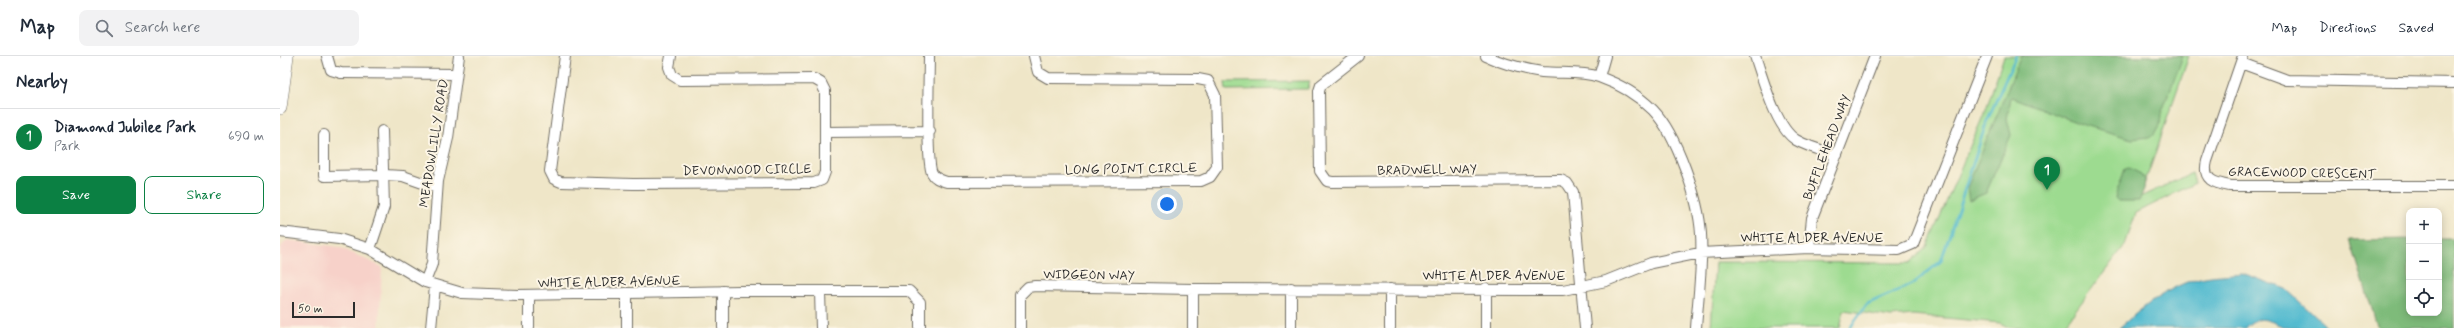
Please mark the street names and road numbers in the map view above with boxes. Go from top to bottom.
street label: MEADOWLILLY ROAD [416,78,453,209]
street label: BUFFLEHEAD WAY [1800,93,1855,203]
street label: LONG POINT CIRCLE [1065,160,1197,179]
street label: DEVONWOOD CIRCLE [683,161,812,180]
street label: BRADWELL WAY [1377,161,1477,180]
street label: GRACEWOOD CRESCENT [2228,164,2377,183]
street label: WHITE ALDER AVENUE [1741,230,1883,247]
street label: WIDGEON WAY [1043,266,1135,285]
street label: WHITE ALDER AVENUE [1423,268,1565,285]
street label: WHITE ALDER AVENUE [537,273,681,292]

